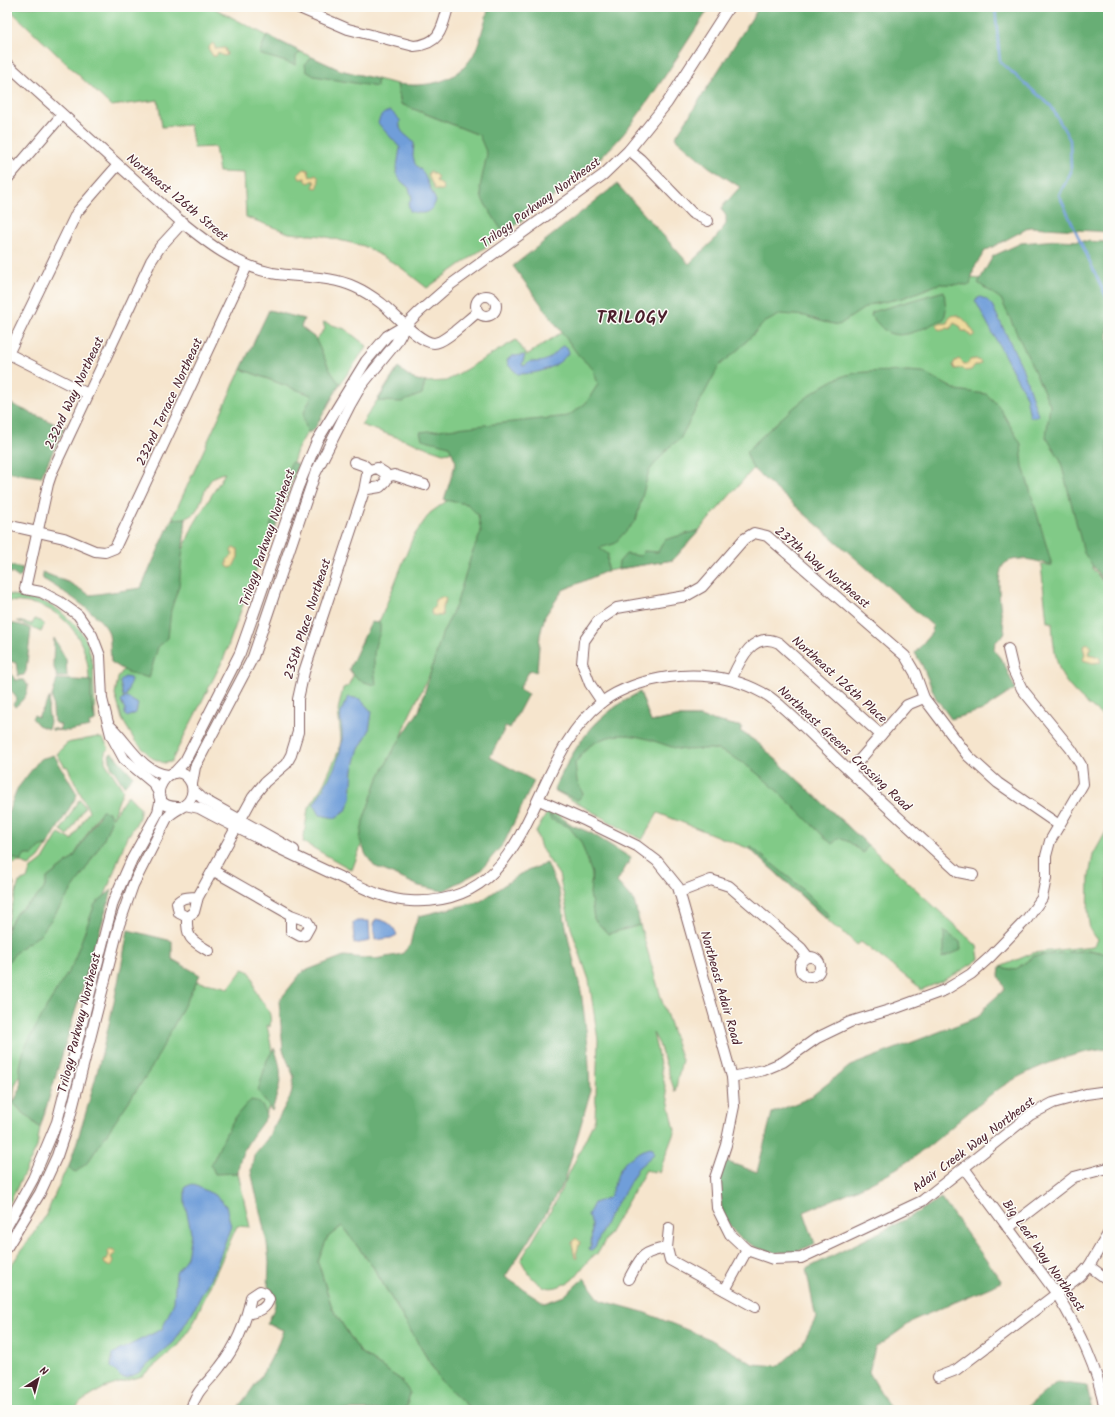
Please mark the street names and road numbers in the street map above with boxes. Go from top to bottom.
street label: Northeast 126th Street [121,149,233,248]
street label: Trilogy Parkway Northeast [477,152,606,254]
street label: 232nd Way Northeast [40,332,111,453]
street label: 232nd Terrace Northeast [131,334,209,469]
street label: Trilogy Parkway Northeast [235,466,302,610]
street label: 237th Way Northeast [770,522,875,615]
street label: 235th Place Northeast [279,555,338,682]
street label: Northeast 126th Place [786,631,892,729]
street label: Northeast Greens Crossing Road [772,681,916,817]
street label: Northeast Adair Road [694,928,746,1048]
street label: Trilogy Parkway Northeast [52,950,108,1095]
street label: Adair Creek Way Northeast [908,1091,1041,1198]
street label: Big Leaf Way Northeast [996,1196,1090,1317]

